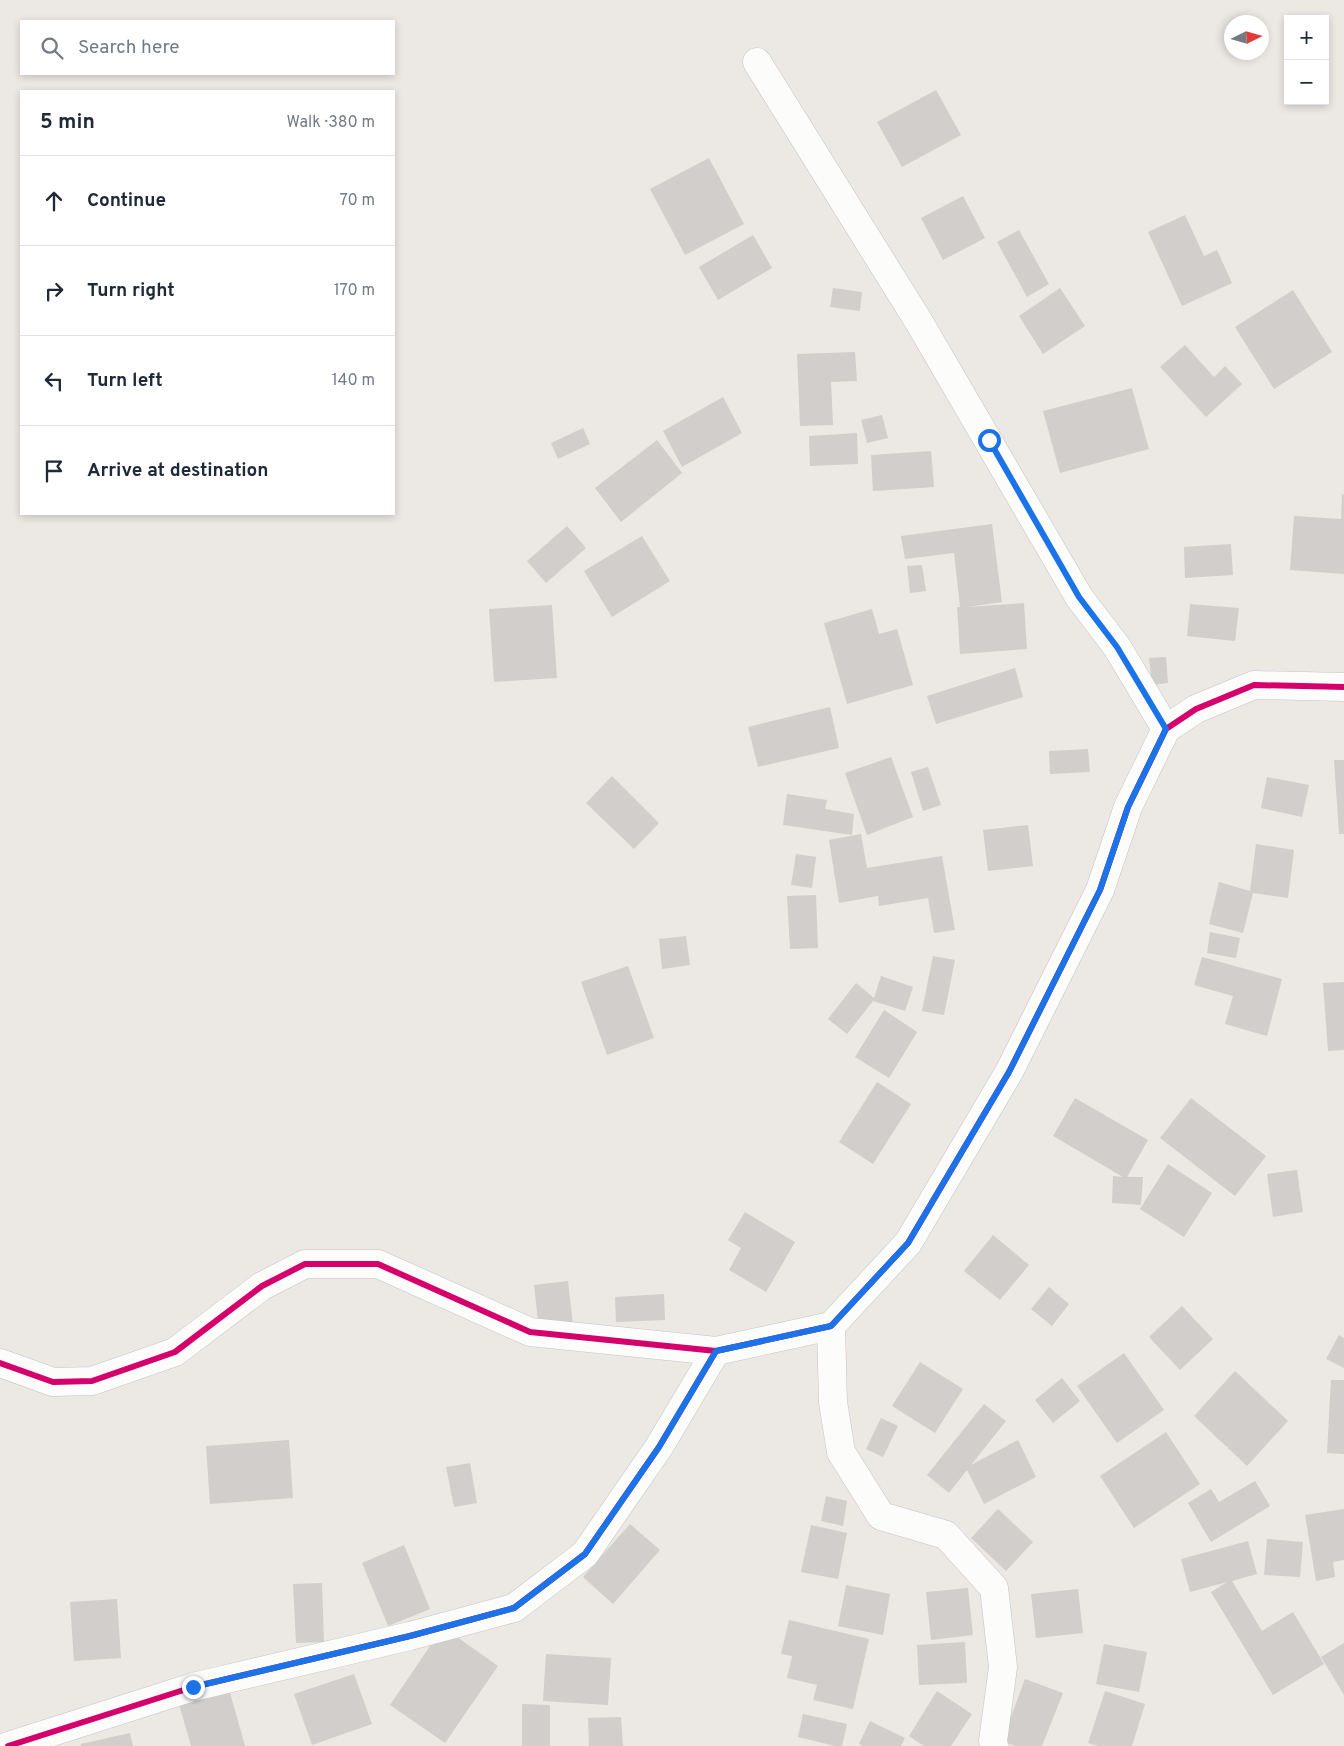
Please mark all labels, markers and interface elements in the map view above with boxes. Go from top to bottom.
north arrow [1224,15,1269,60]
map controls [1284,15,1329,105]
button: + [1284,15,1329,60]
search box [20,20,395,75]
icon: search [38,34,66,62]
text: Search here [78,36,180,60]
button: − [1284,60,1329,105]
text: 5 min [40,109,95,136]
text: Walk · 380 m [287,113,375,133]
icon: ahead [40,187,68,215]
text: Continue [87,189,166,213]
text: 70 m [340,191,375,211]
icon: right [40,277,68,305]
text: Turn right [87,279,175,303]
text: 170 m [334,281,375,301]
icon: left [40,367,68,395]
text: Turn left [87,369,163,393]
text: 140 m [332,371,375,391]
route start [978,429,1001,452]
icon: arrive [40,457,68,485]
text: Arrive at destination [87,459,268,483]
route end [182,1676,205,1699]

